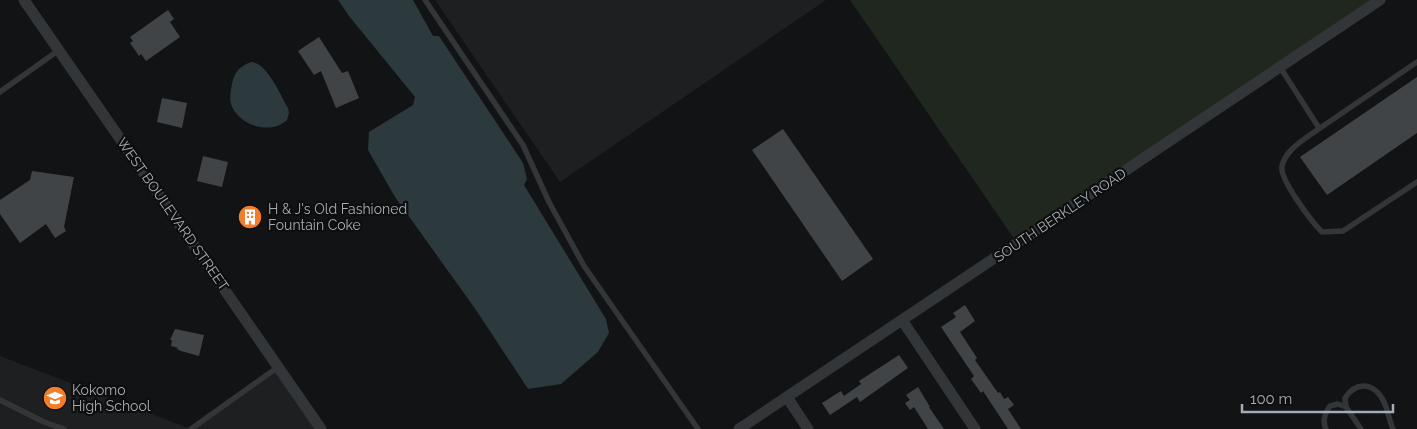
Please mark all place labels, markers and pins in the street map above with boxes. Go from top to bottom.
place label: H & J's Old Fashioned Fountain Coke [268,201,407,233]
building icon: H & J's Old Fashioned Fountain Coke [237,204,263,230]
place label: Kokomo High School [72,382,151,414]
school or university icon: Kokomo High School [42,385,68,411]

